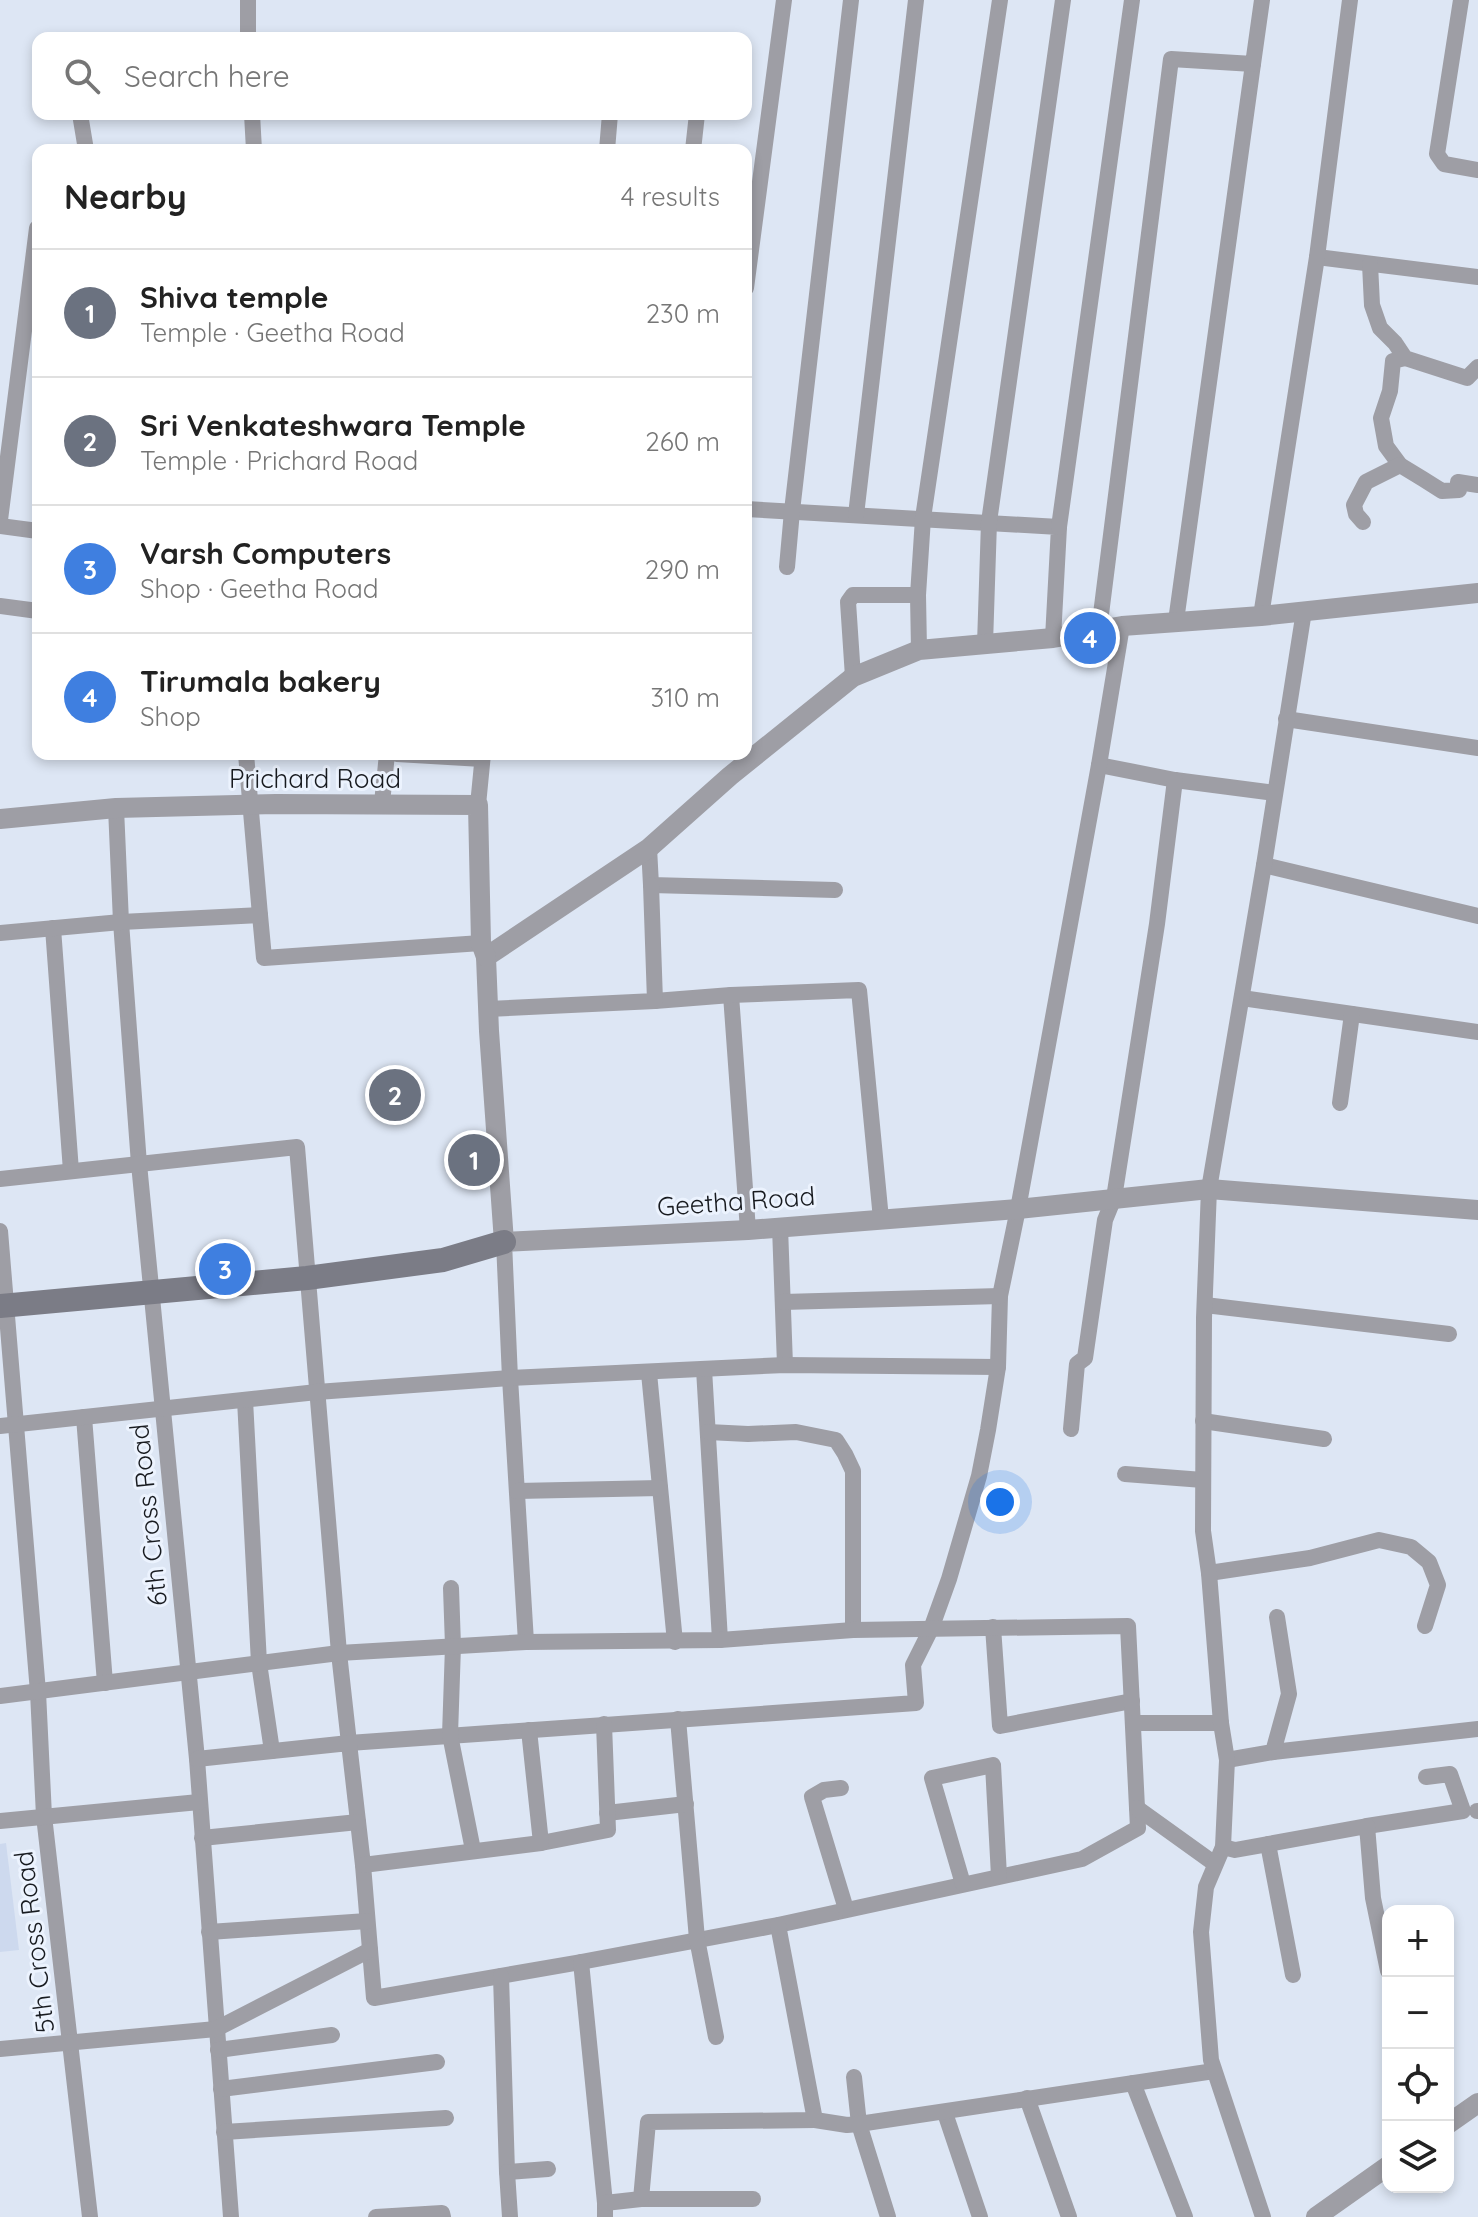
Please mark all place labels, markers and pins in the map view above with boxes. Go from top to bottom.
pin: 4 [1064,608,1116,668]
pin: 2 [369,1065,421,1125]
pin: 1 [448,1130,500,1190]
pin: 3 [199,1239,251,1299]

